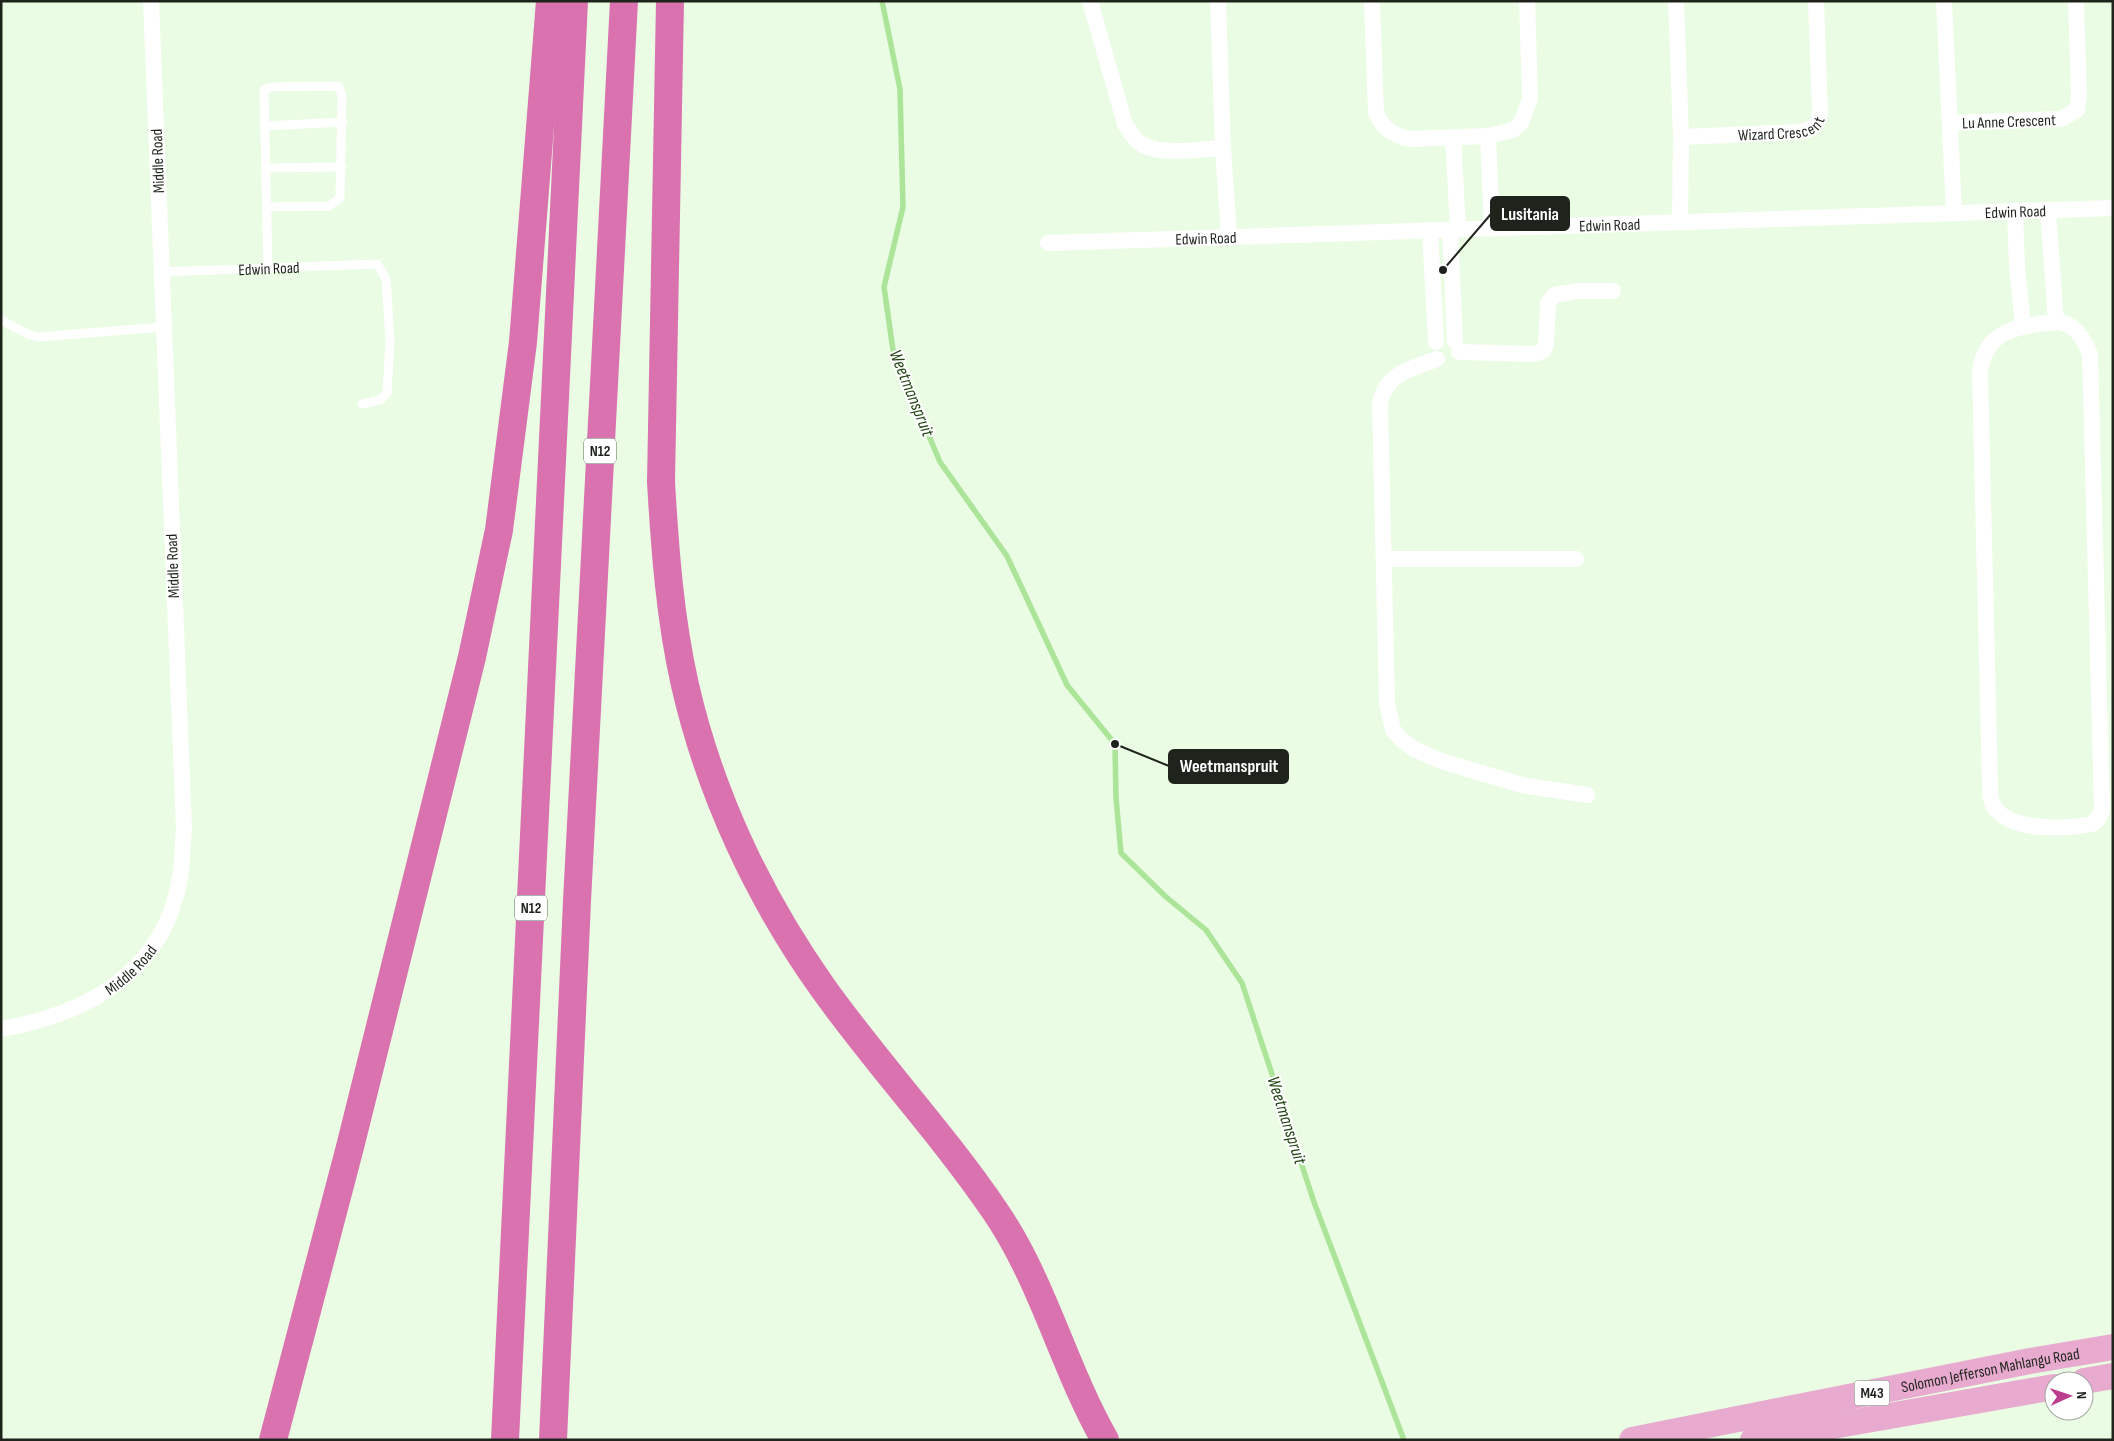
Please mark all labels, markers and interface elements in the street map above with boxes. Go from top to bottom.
street label: Lu Anne Crescent [1962,111,2056,134]
street label: Wizard Crescent [1738,114,1830,146]
street label: Middle Road [148,128,169,193]
callout: Lusitania [1491,197,1569,230]
street label: Edwin Road [1985,202,2046,223]
text: Lusitania [1501,204,1559,225]
street label: Edwin Road [1579,216,1641,237]
street label: Edwin Road [1175,229,1237,250]
street label: Edwin Road [238,259,300,280]
water label: Weetmanspruit [885,347,939,440]
road number: N12 [584,438,616,464]
street label: Middle Road [163,533,184,598]
callout: Weetmanspruit [1169,750,1288,783]
text: Weetmanspruit [1180,756,1278,777]
road number: N12 [515,896,547,920]
street label: Middle Road [102,942,162,1000]
water label: Weetmanspruit [1262,1073,1311,1167]
street label: Solomon Jefferson Mahlangu Road [1899,1345,2081,1397]
north arrow [2044,1371,2094,1421]
road number: M43 [1854,1380,1890,1406]
text: N [2073,1391,2090,1400]

